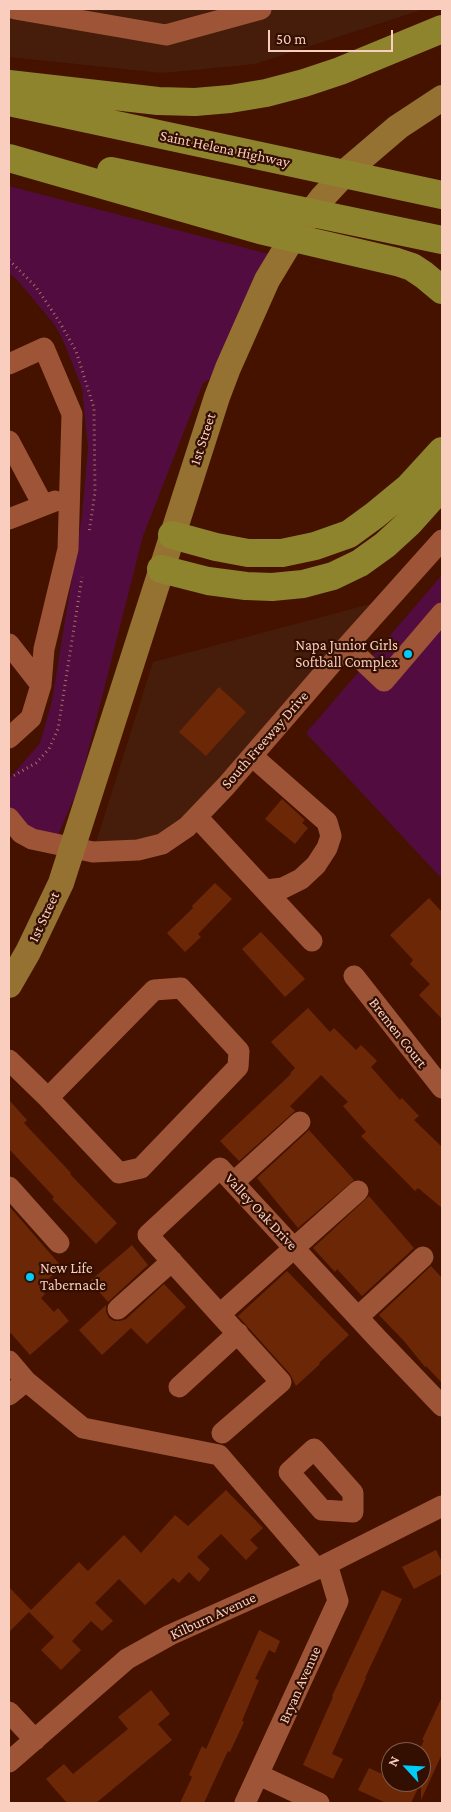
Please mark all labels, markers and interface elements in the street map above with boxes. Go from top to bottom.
scale bar [271,20,396,52]
text: 50 m [276,31,306,47]
street label: Saint Helena Highway [158,126,292,172]
street label: 1st Street [186,411,220,467]
place label: Napa Junior Girls Softball Complex [295,636,398,671]
marker: Napa Junior Girls Softball Complex [402,648,414,660]
street label: South Freeway Drive [218,687,312,793]
street label: 1st Street [24,889,64,945]
street label: Bremen Court [365,994,431,1072]
street label: Valley Oak Drive [221,1170,301,1254]
place label: New Life Tabernacle [40,1259,106,1294]
marker: New Life Tabernacle [24,1271,36,1283]
street label: Kilburn Avenue [167,1588,259,1644]
street label: Bryan Avenue [275,1644,325,1726]
north arrow [381,1742,431,1792]
text: N [384,1753,403,1769]

